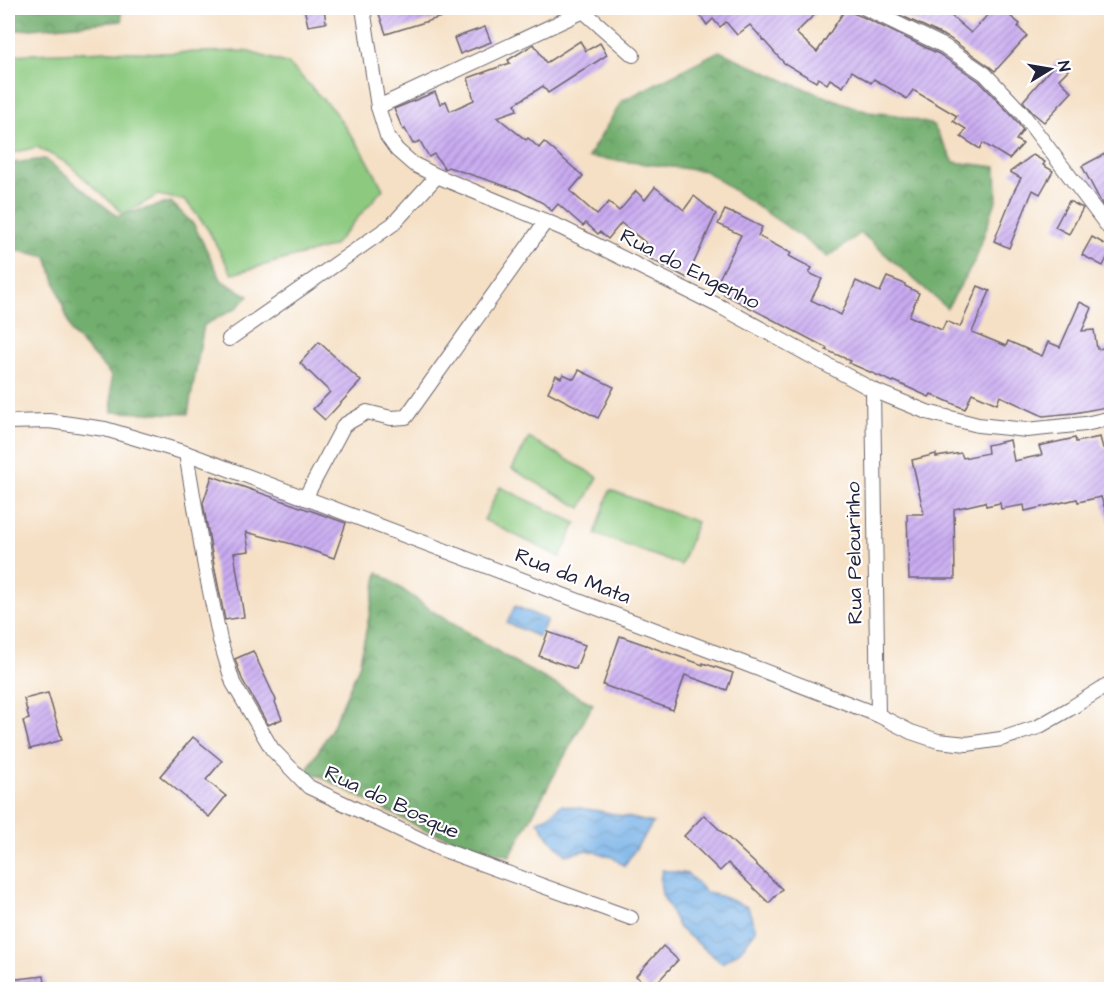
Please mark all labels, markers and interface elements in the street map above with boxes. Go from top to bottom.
north arrow [1020,39,1080,99]
text: N [1052,59,1075,73]
street label: Rua do Engenho [614,221,765,319]
street label: Rua Pelourinho [838,481,870,625]
street label: Rua da Mata [511,541,635,611]
street label: Rua do Bosque [320,758,464,846]

